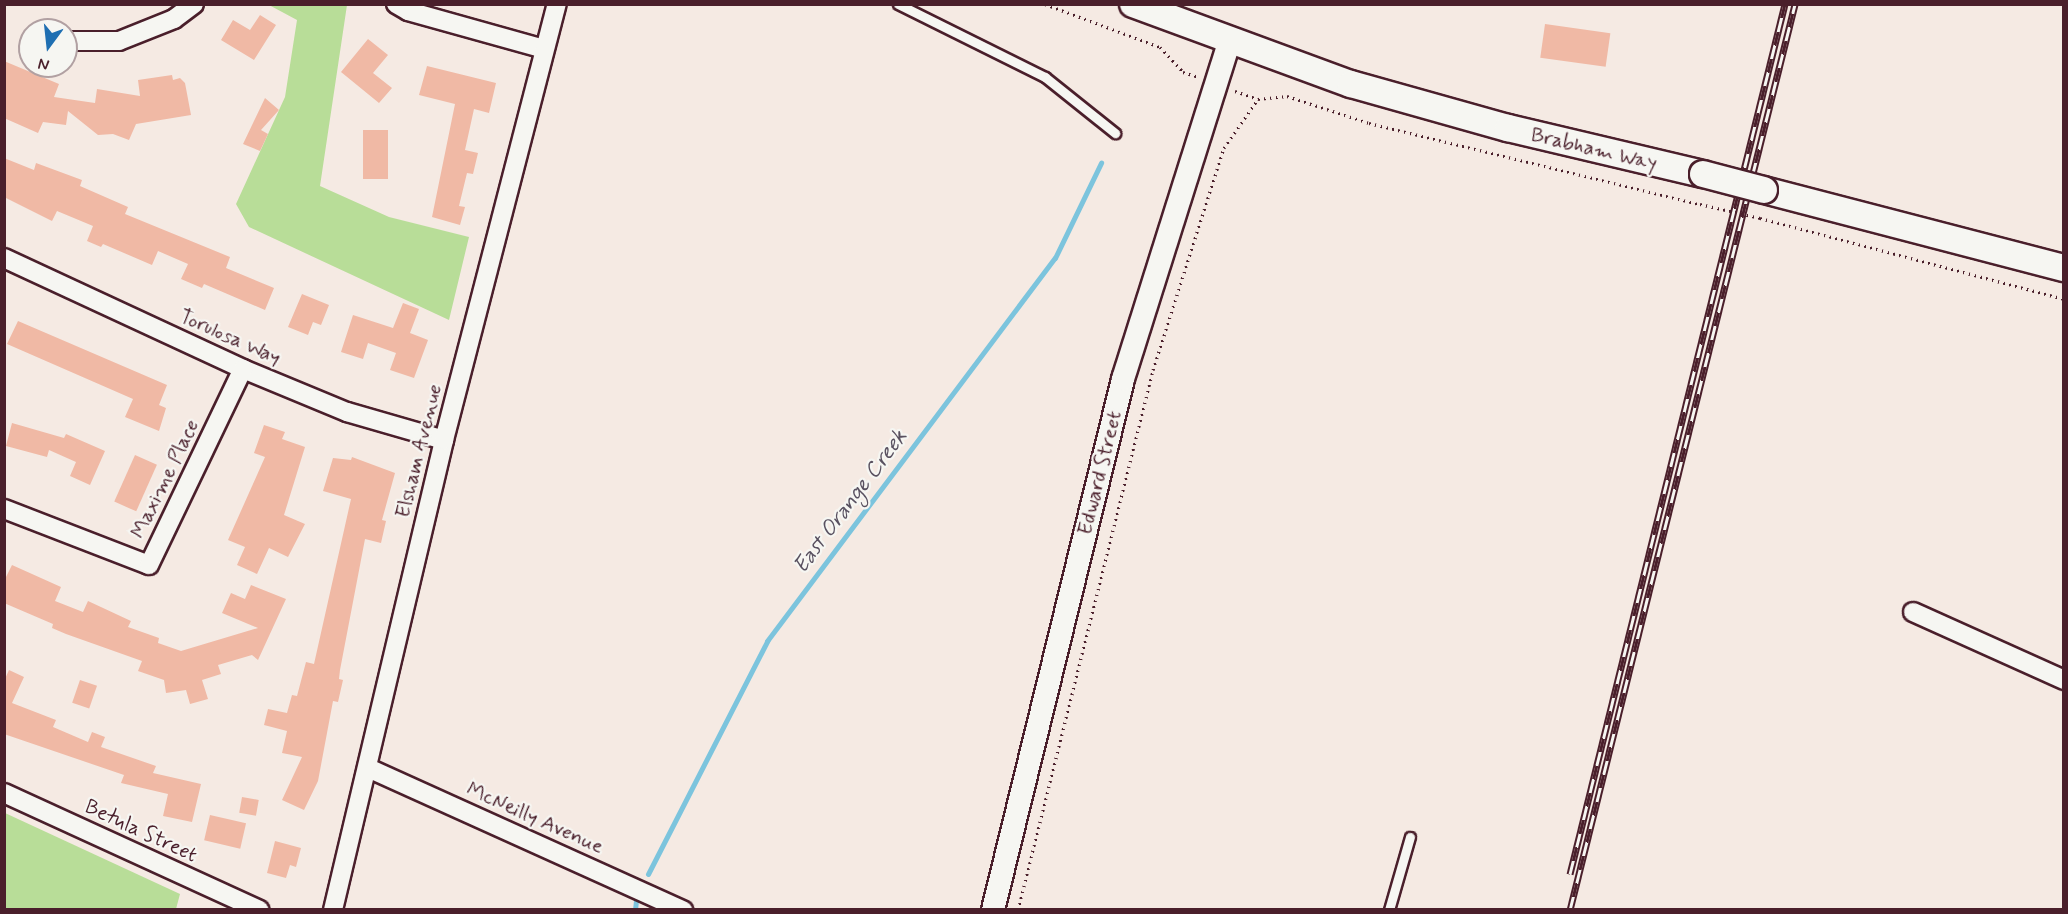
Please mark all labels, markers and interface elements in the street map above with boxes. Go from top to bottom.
north arrow [18,18,78,78]
text: N [36,52,52,75]
street label: Brabham Way [1527,122,1661,176]
street label: Torulosa Way [173,302,287,372]
street label: Elsham Avenue [391,383,447,519]
street label: Edward Street [1072,407,1128,539]
street label: Maxime Place [125,415,205,543]
water label: East Orange Creek [788,425,914,579]
street label: McNeilly Avenue [462,776,608,860]
street label: Betula Street [79,793,203,869]

